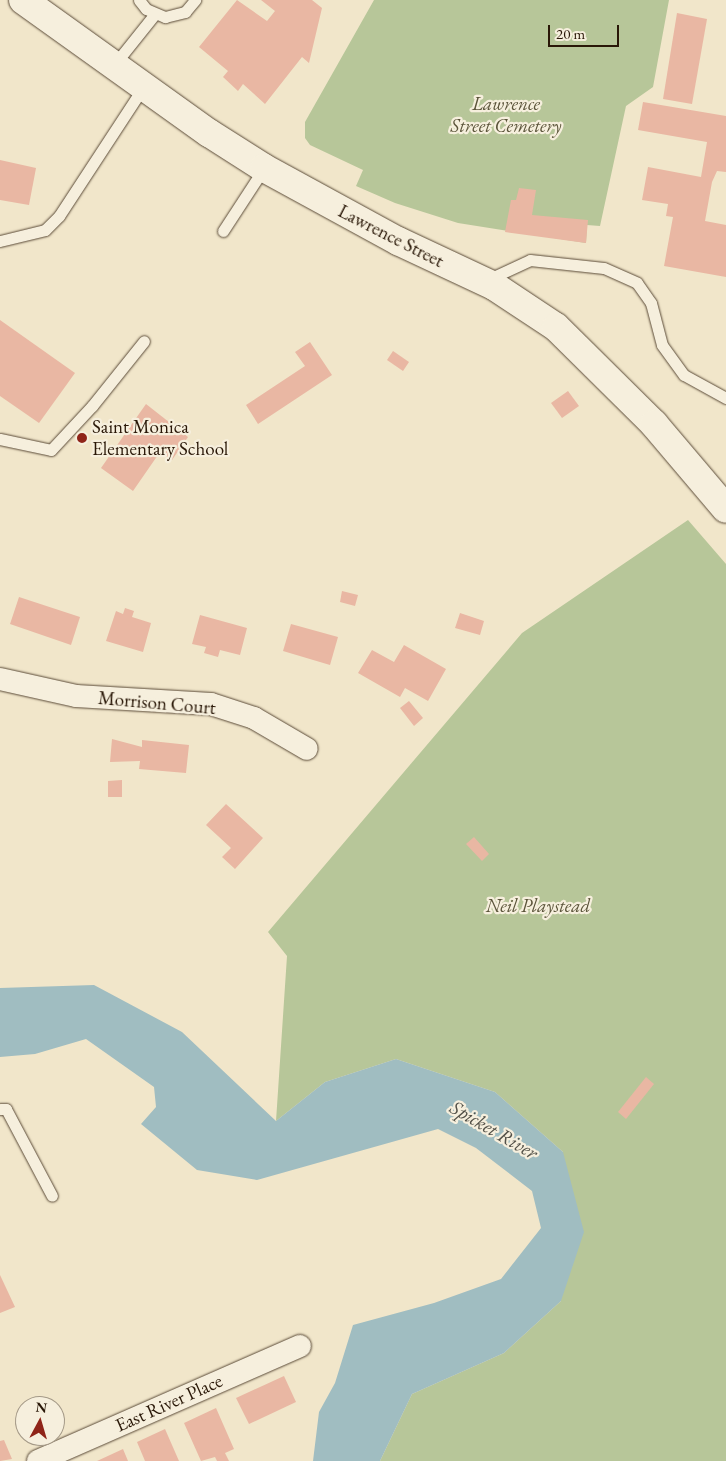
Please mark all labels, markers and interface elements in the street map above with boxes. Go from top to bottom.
scale bar [551,15,622,47]
text: 20 m [556,24,585,43]
park label: Lawrence Street Cemetery [451,93,561,137]
street label: Lawrence Street [334,200,448,272]
place label: Saint Monica Elementary School [92,416,228,460]
marker: Saint Monica Elementary School [76,432,88,444]
street label: Morrison Court [97,686,217,720]
park label: Neil Playstead [486,895,590,917]
water label: Spicket River [446,1095,542,1165]
street label: East River Place [112,1369,226,1437]
north arrow [15,1396,65,1446]
text: N [35,1398,48,1417]

